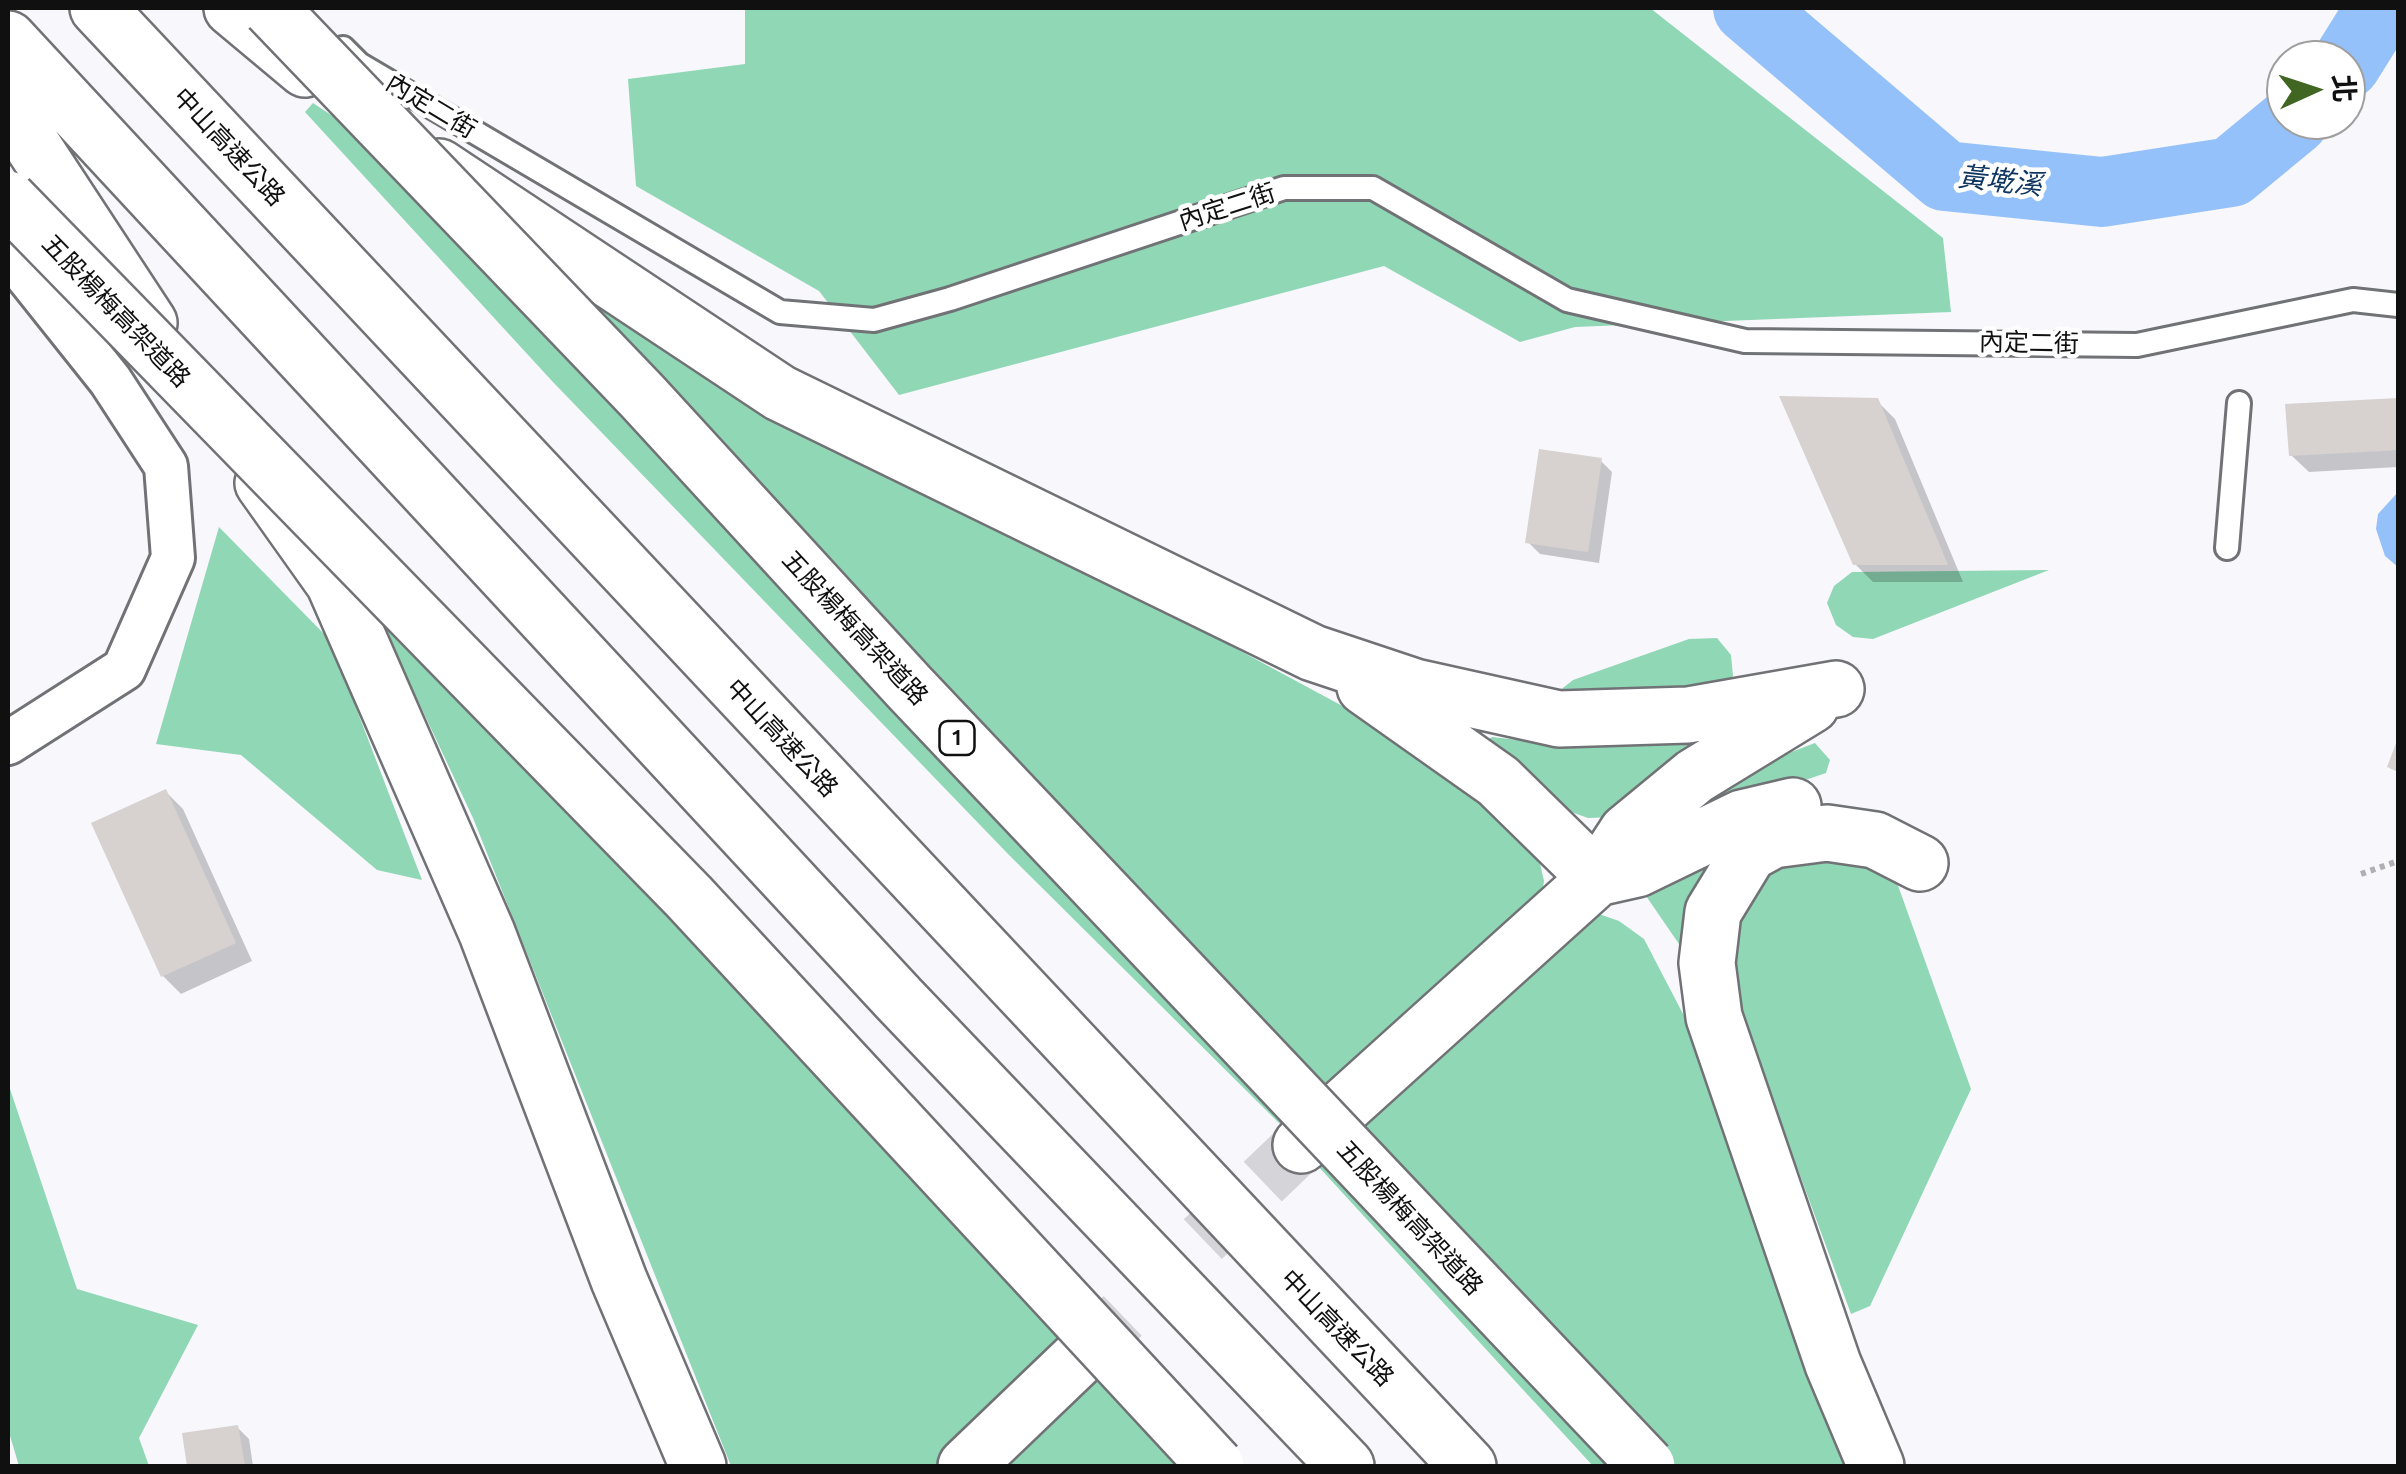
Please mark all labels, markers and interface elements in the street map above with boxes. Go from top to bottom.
north arrow [2266,40,2366,140]
street label: 內定二街 [380,67,482,145]
text: 北 [2328,74,2361,103]
street label: 中山高速公路 [167,82,291,212]
water label: 黃墘溪 [1956,160,2044,202]
street label: 內定二街 [1175,177,1279,237]
street label: 五股楊梅高架道路 [36,229,196,393]
street label: 內定二街 [1979,327,2079,359]
street label: 五股楊梅高架道路 [776,545,934,711]
street label: 中山高速公路 [720,673,844,803]
road number: 1 [940,721,974,755]
street label: 五股楊梅高架道路 [1331,1135,1489,1301]
street label: 中山高速公路 [1274,1264,1400,1392]

